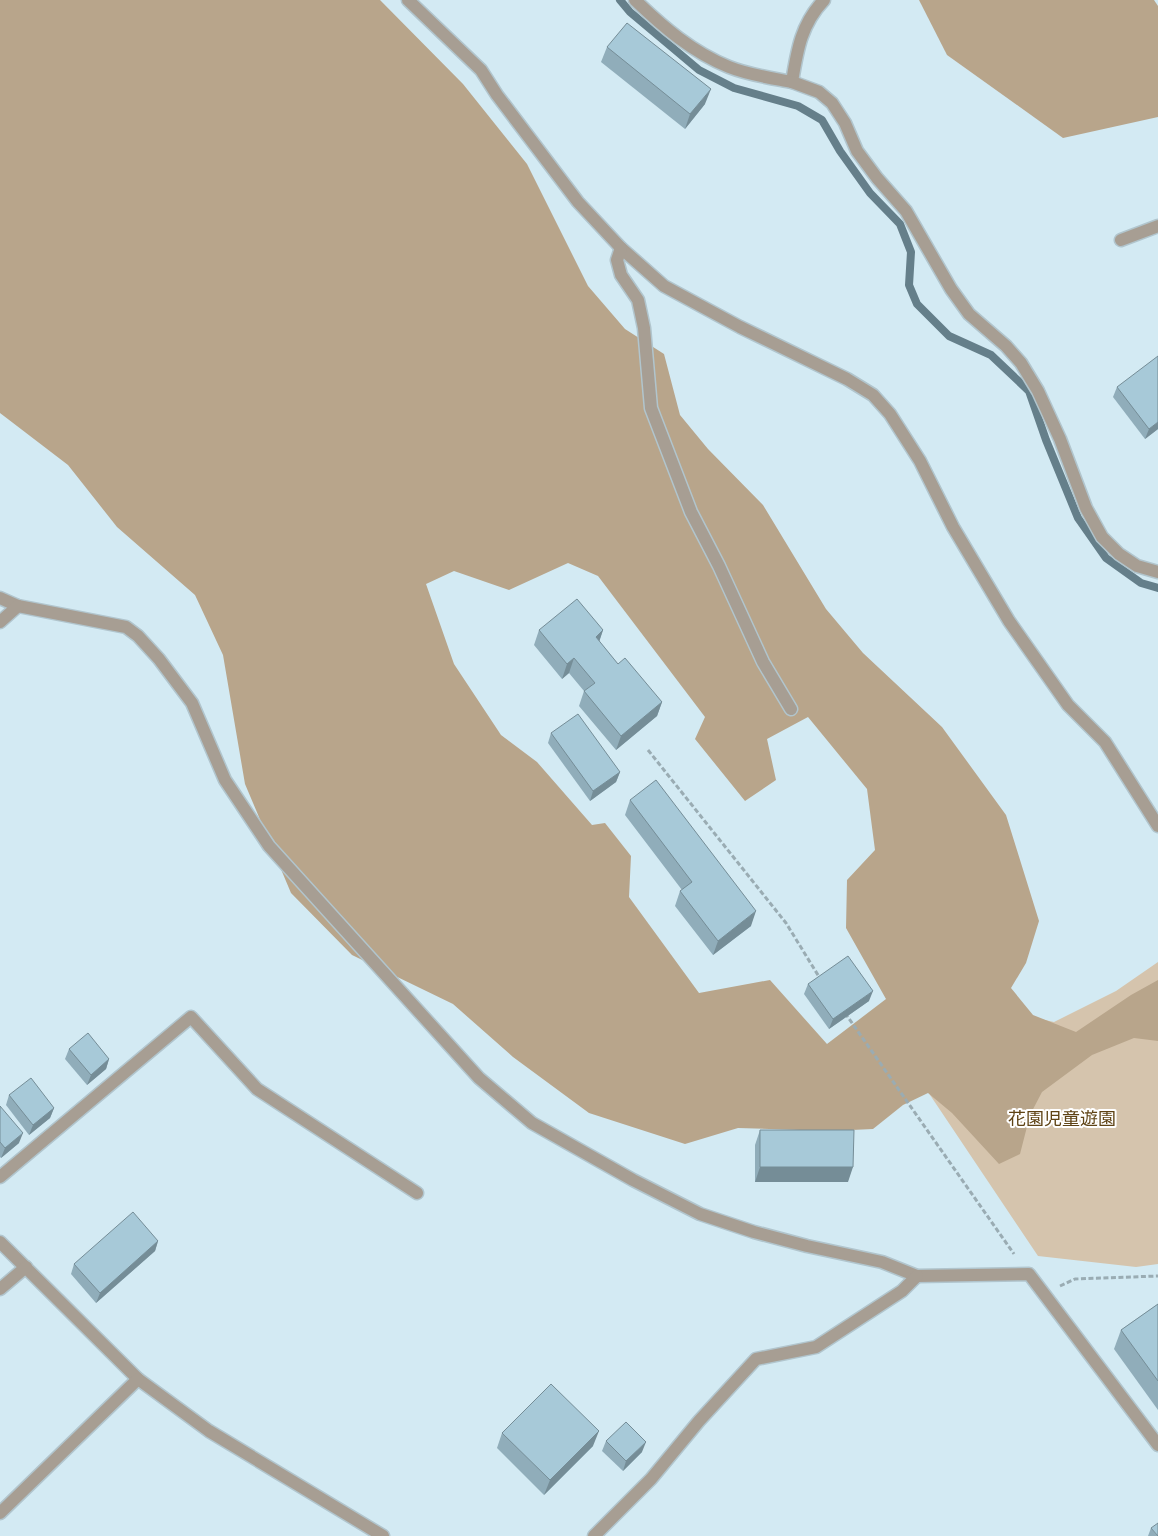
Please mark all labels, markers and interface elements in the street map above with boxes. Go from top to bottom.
park label: 花園児童遊園 [1008,1106,1116,1130]

